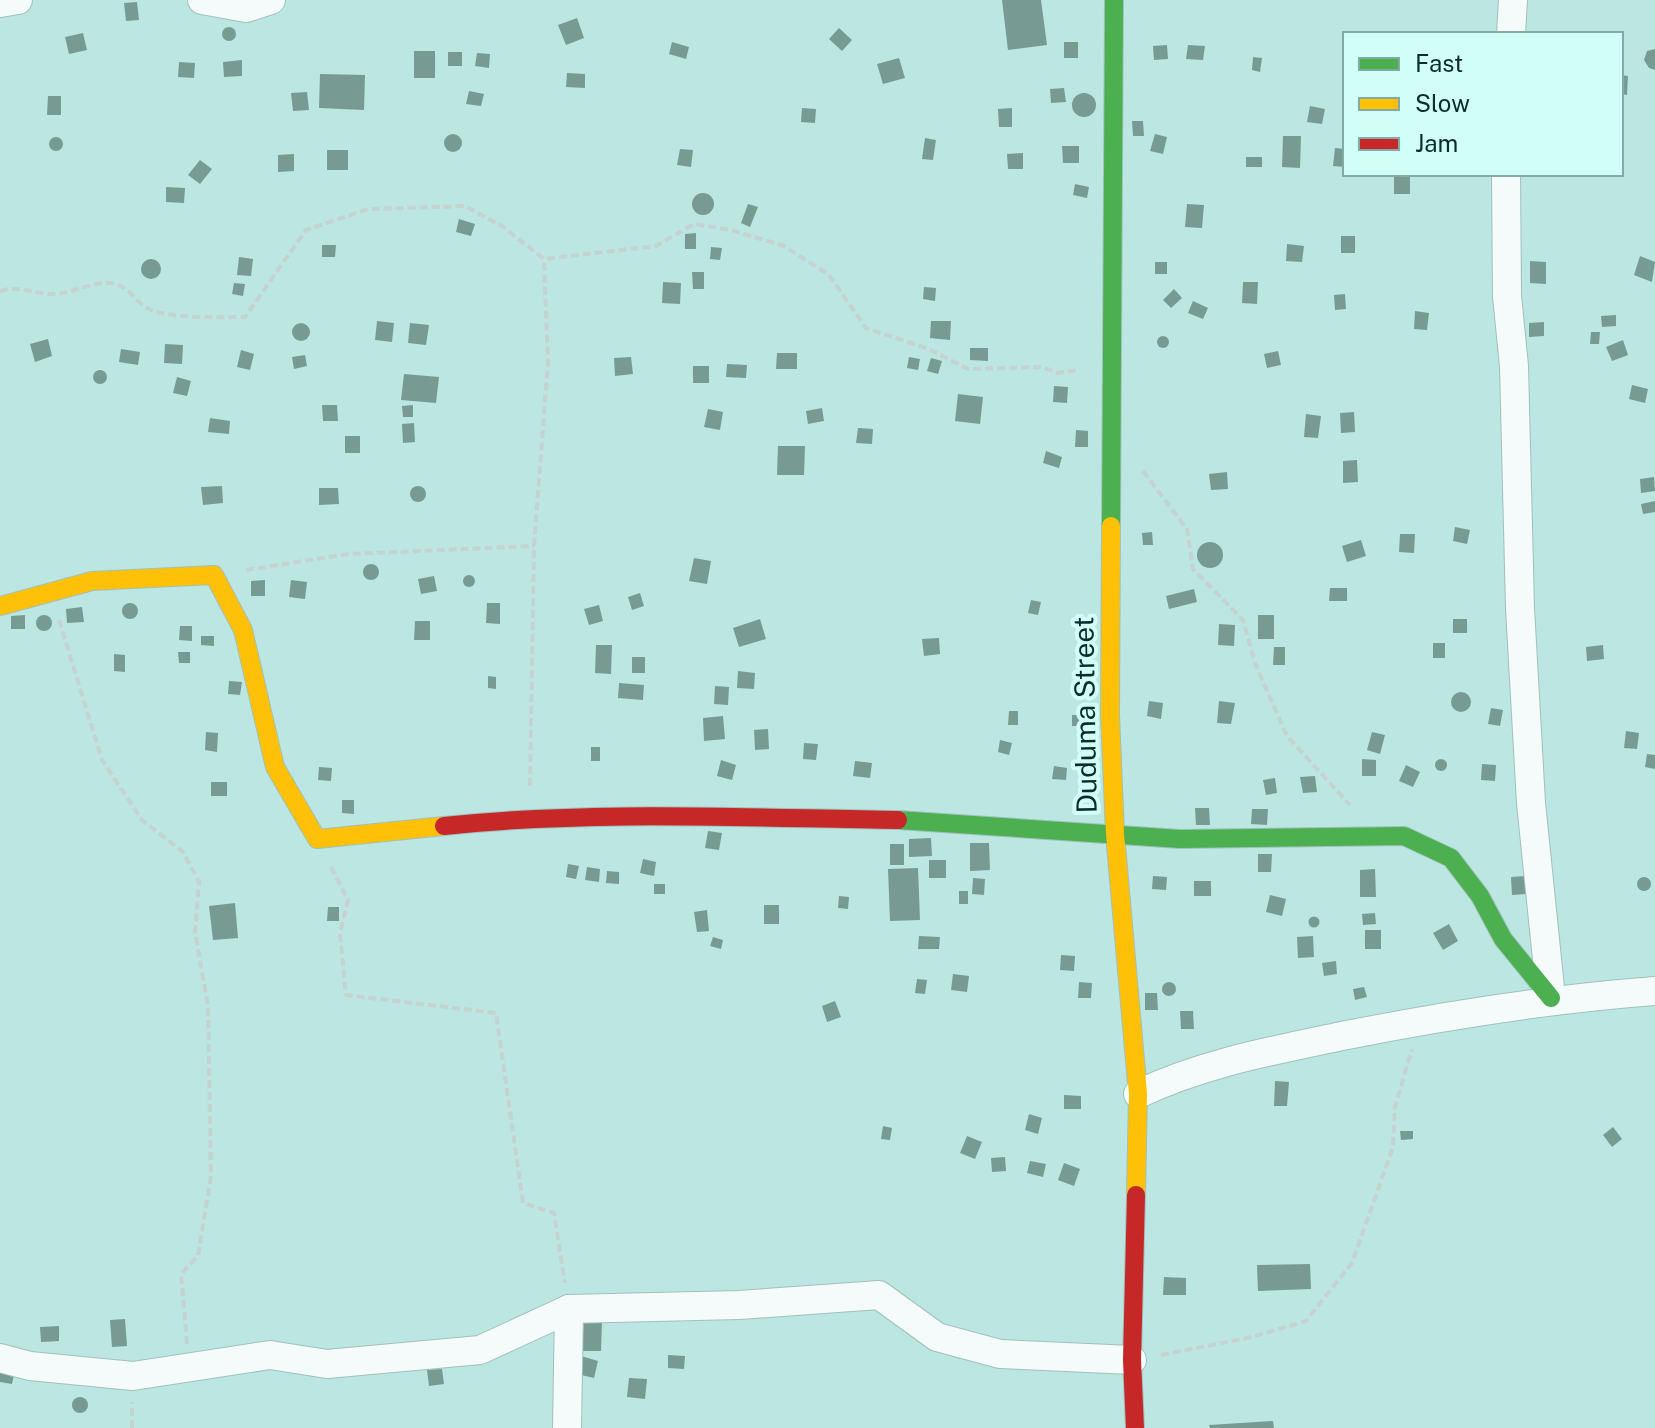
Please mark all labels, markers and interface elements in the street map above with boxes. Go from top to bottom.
legend [1343,32,1623,176]
text: Fast [1415,49,1463,77]
text: Slow [1415,89,1470,117]
text: Jam [1415,129,1458,157]
street label: Duduma Street [1066,616,1103,814]

